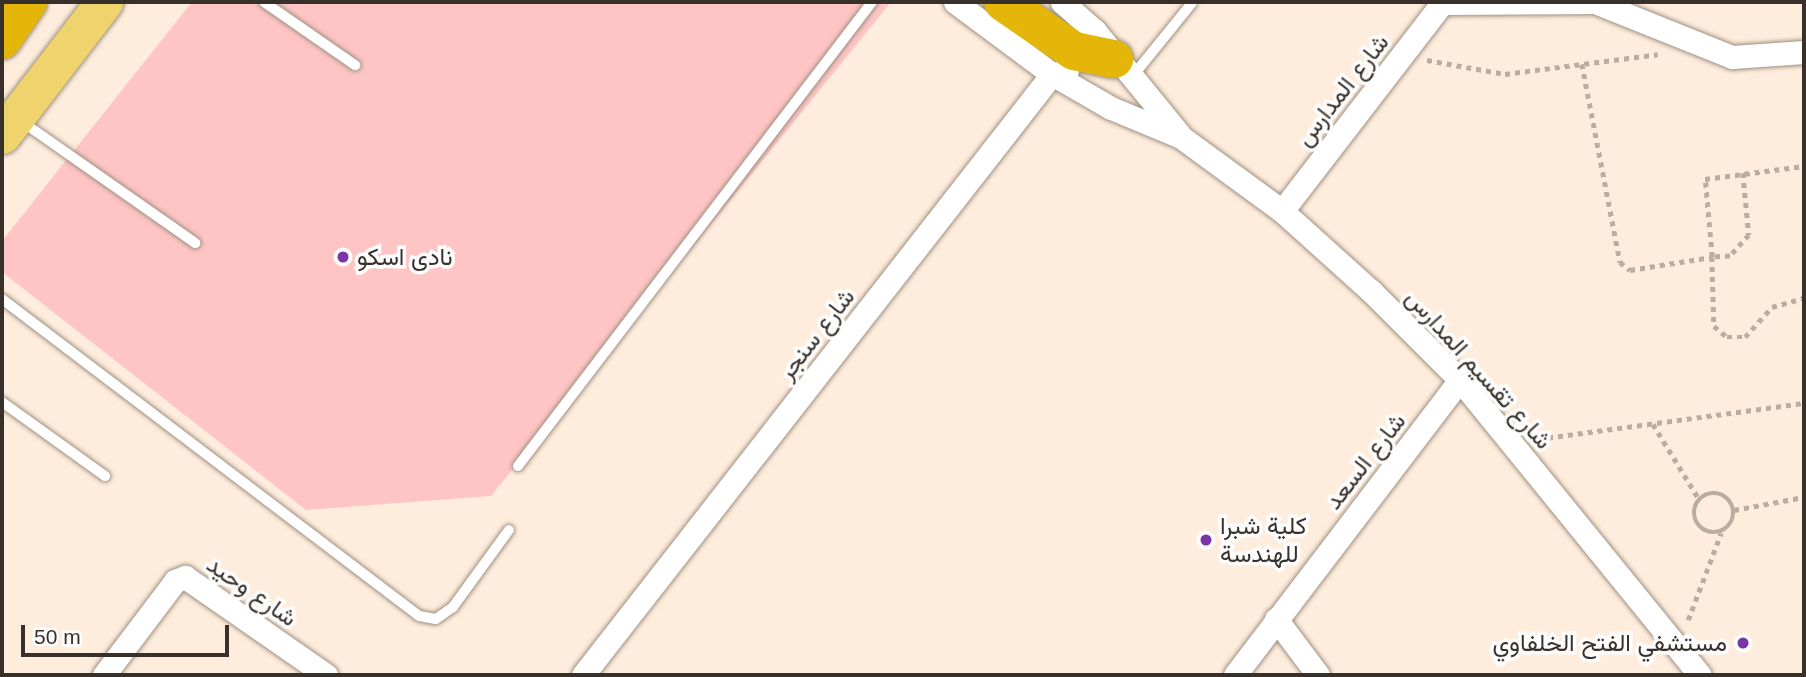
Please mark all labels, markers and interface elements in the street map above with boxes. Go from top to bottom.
street label: شارع المدارس [1289,28,1395,152]
place label: نادى اسكو [357,243,453,271]
marker: نادى اسكو [335,249,351,265]
street label: شارع سنجر [772,283,860,385]
street label: شارع تقسيم المدارس [1400,283,1558,455]
street label: شارع السعد [1319,407,1411,515]
place label: كلية شبرا للهندسة [1220,512,1307,568]
marker: كلية شبرا للهندسة [1198,532,1214,548]
street label: شارع وحيد [201,550,303,632]
scale bar [24,610,233,654]
text: 50 m [34,625,81,648]
place label: مستشفي الفتح الخلفاوي [1492,629,1727,657]
marker: مستشفي الفتح الخلفاوي [1733,633,1753,653]

